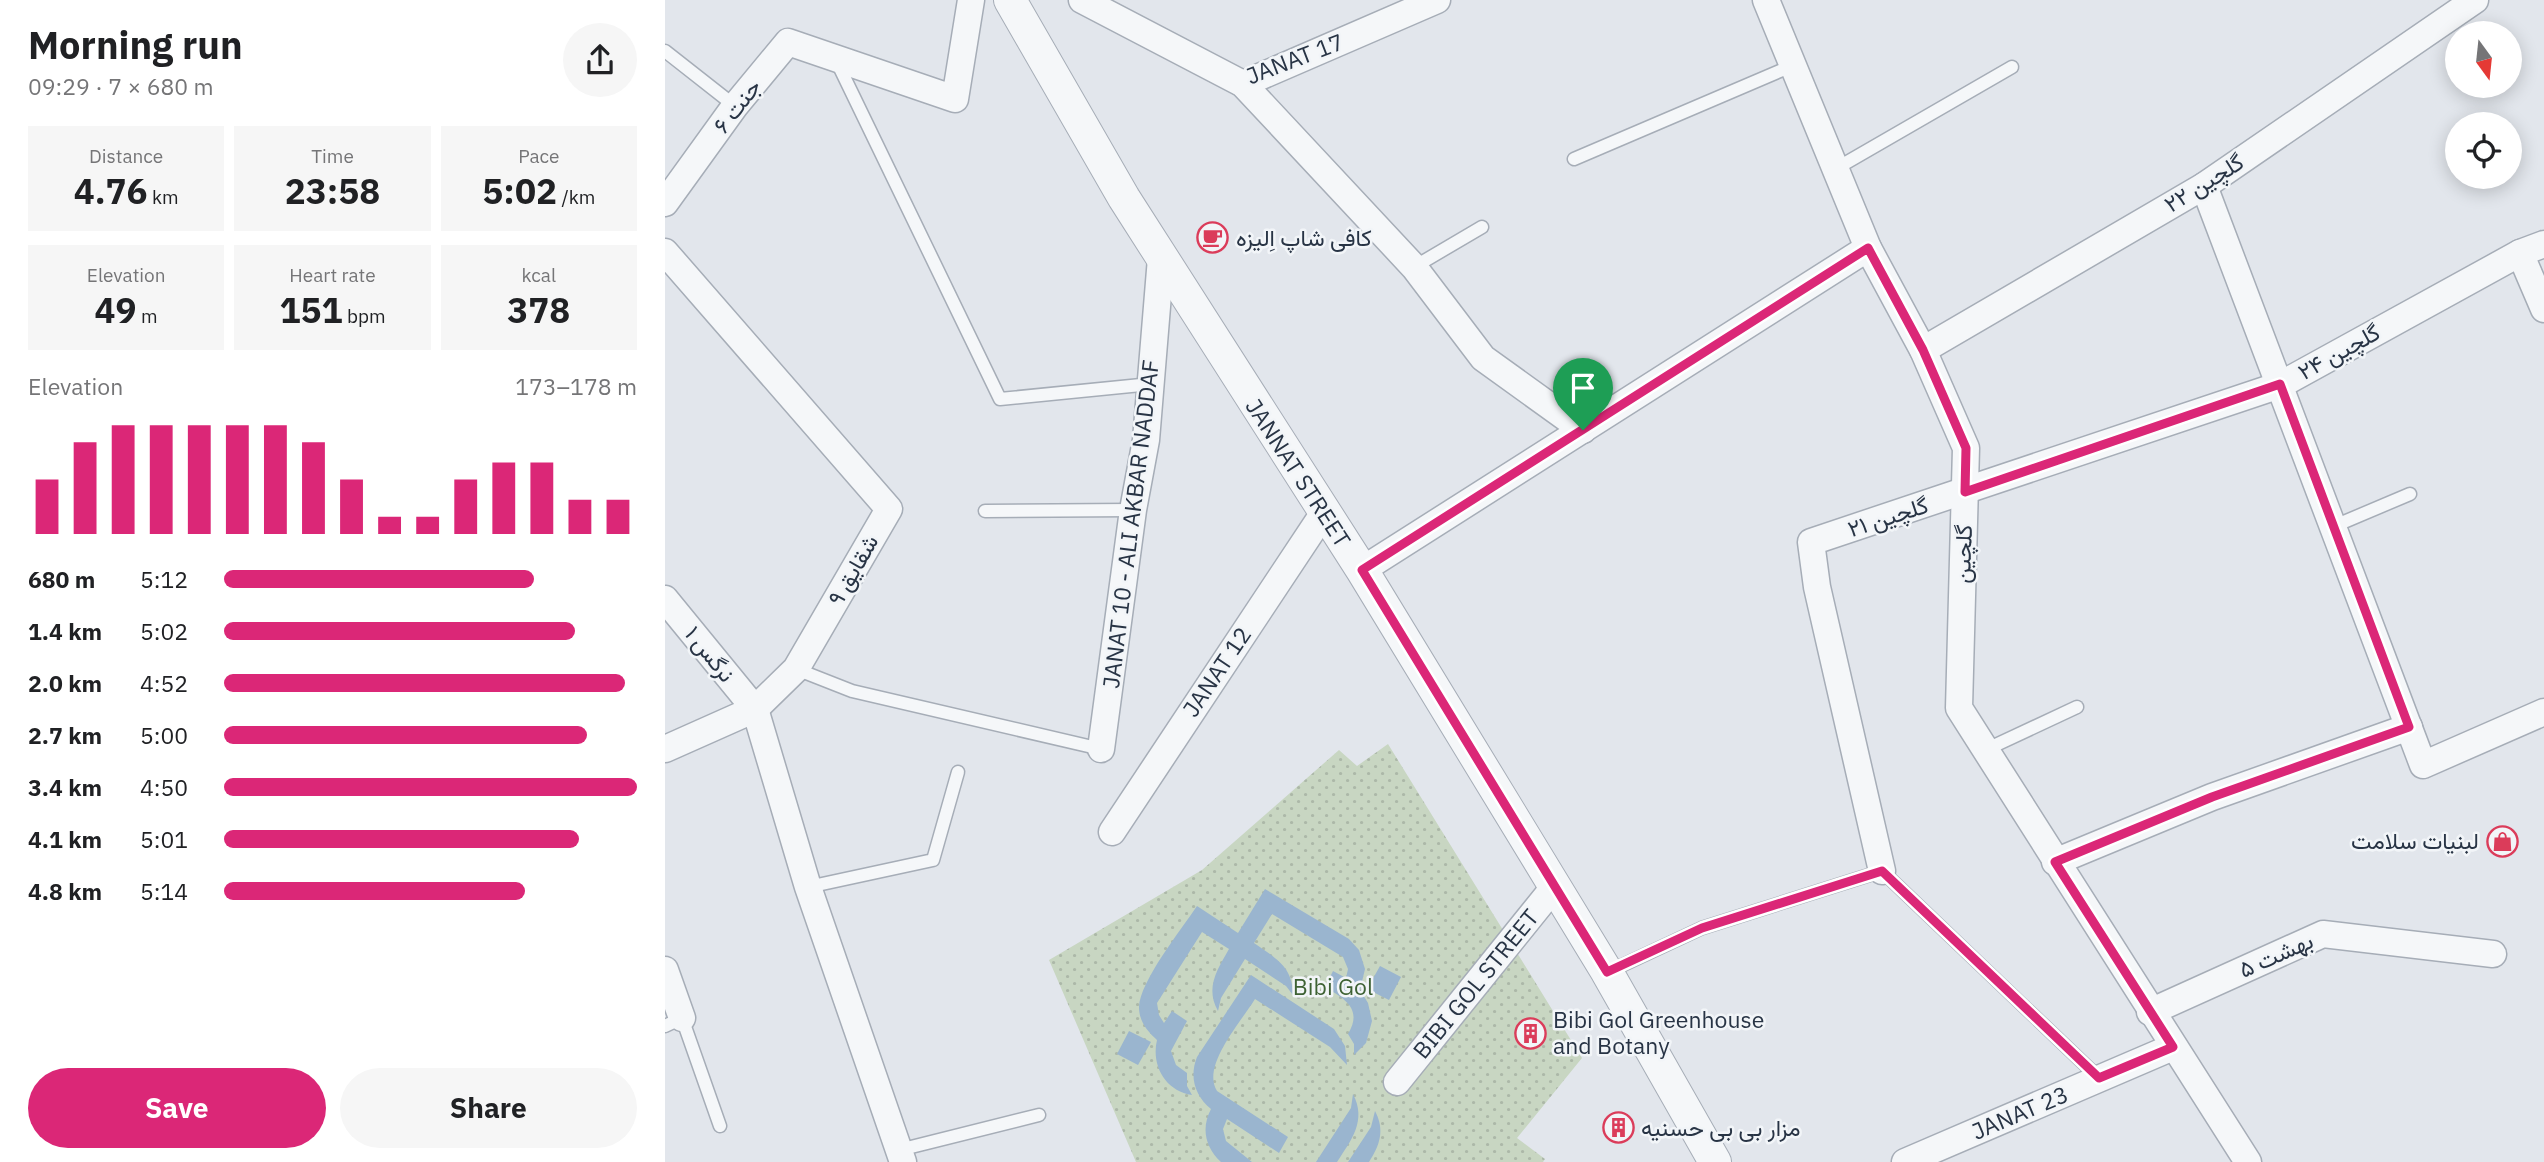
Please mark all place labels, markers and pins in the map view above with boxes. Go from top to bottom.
cafe icon: کافی شاپ اِلیزه [1196,221,1230,255]
place label: کافی شاپ اِلیزه [1236,222,1372,254]
pin [1553,358,1613,430]
shop icon: لبنیات سلامت [2485,824,2519,858]
place label: لبنیات سلامت [2351,825,2479,855]
place label: Bibi Gol Greenhouse and Botany [1553,1004,1764,1060]
building icon: Bibi Gol Greenhouse and Botany [1513,1016,1547,1050]
building icon: مزار بی بی حسنیه [1601,1111,1635,1145]
place label: مزار بی بی حسنیه [1641,1112,1801,1143]

